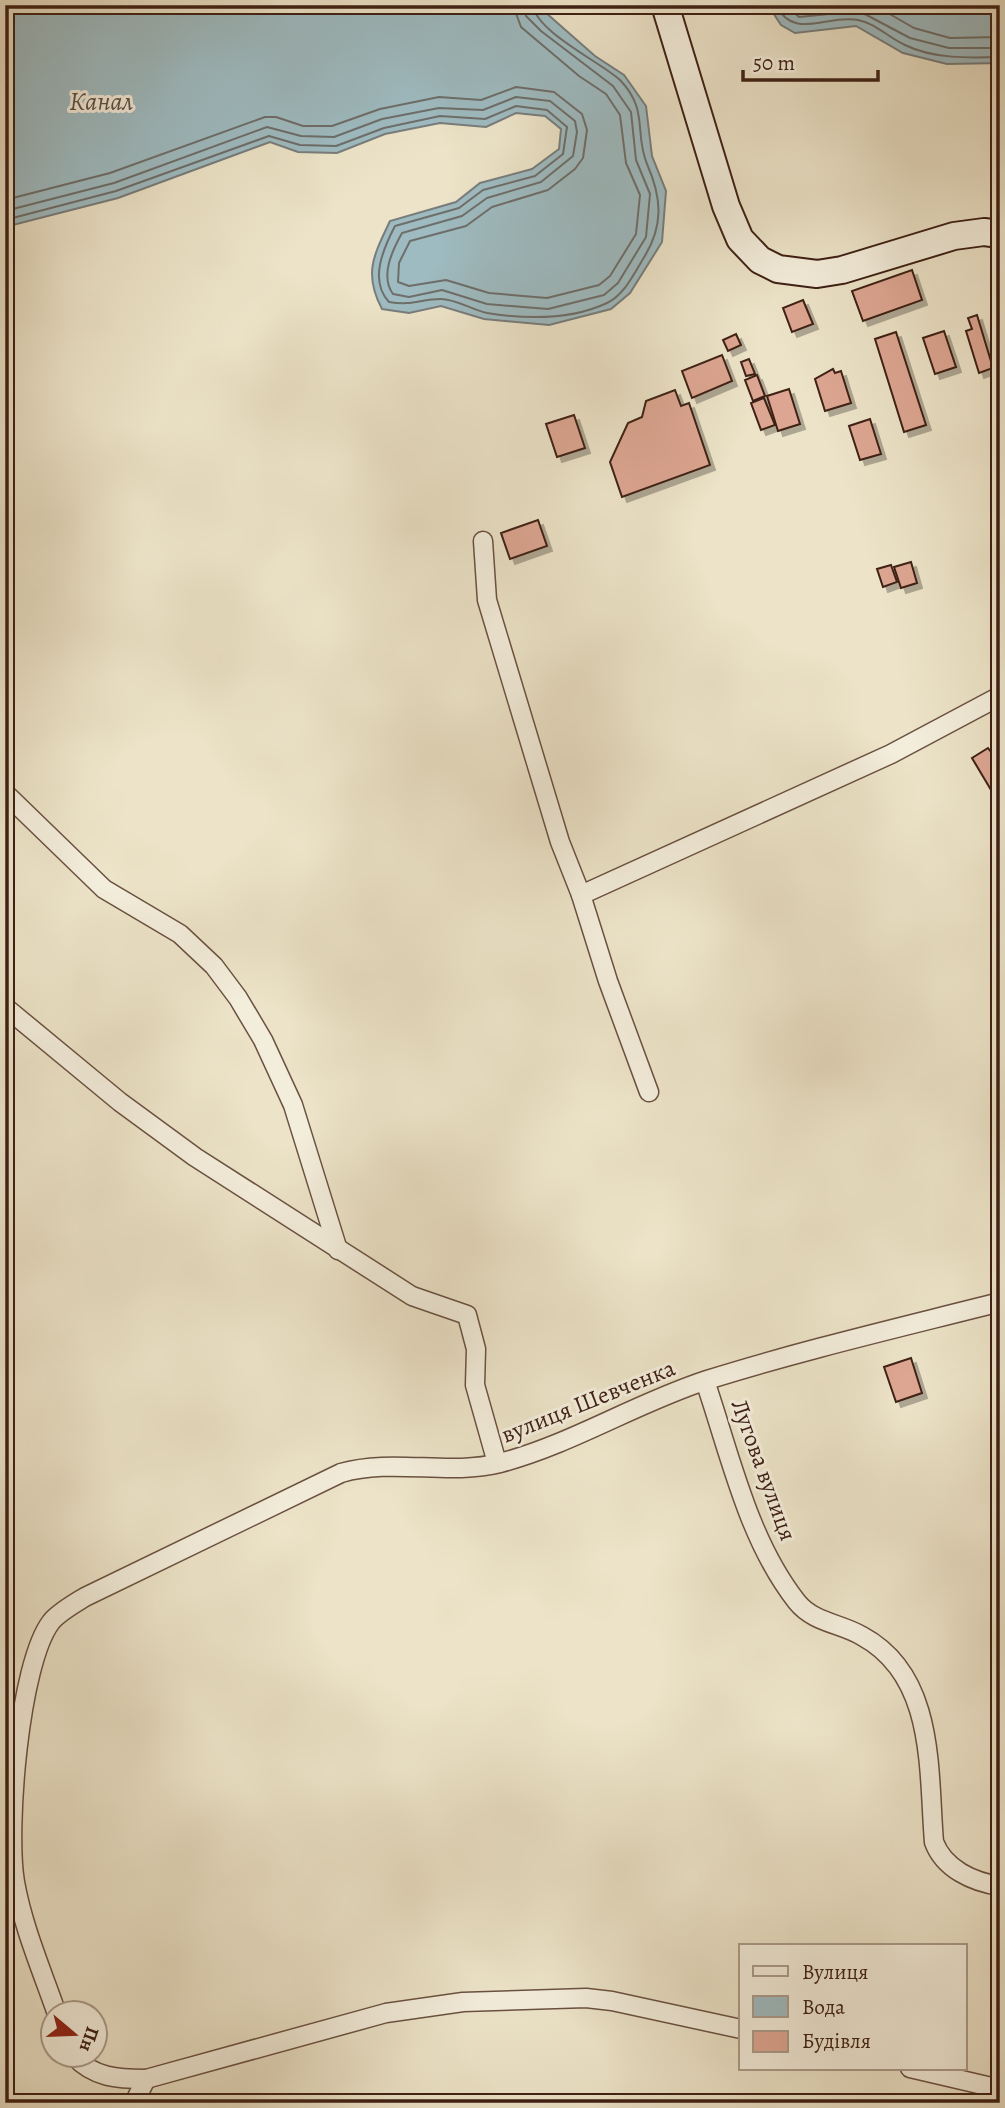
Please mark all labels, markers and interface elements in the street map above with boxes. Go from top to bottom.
scale bar [743,38,877,82]
text: 50 m [753,49,795,77]
water label: Канал [69,84,134,119]
street label: вулиця Шевченка [496,1352,680,1450]
street label: Лугова вулиця [724,1395,804,1545]
legend [739,1944,967,2070]
text: Вулиця [802,1958,868,1986]
text: Вода [802,1993,845,2021]
north arrow [38,2000,108,2070]
text: Пн [73,2023,105,2055]
text: Будівля [802,2027,871,2055]

